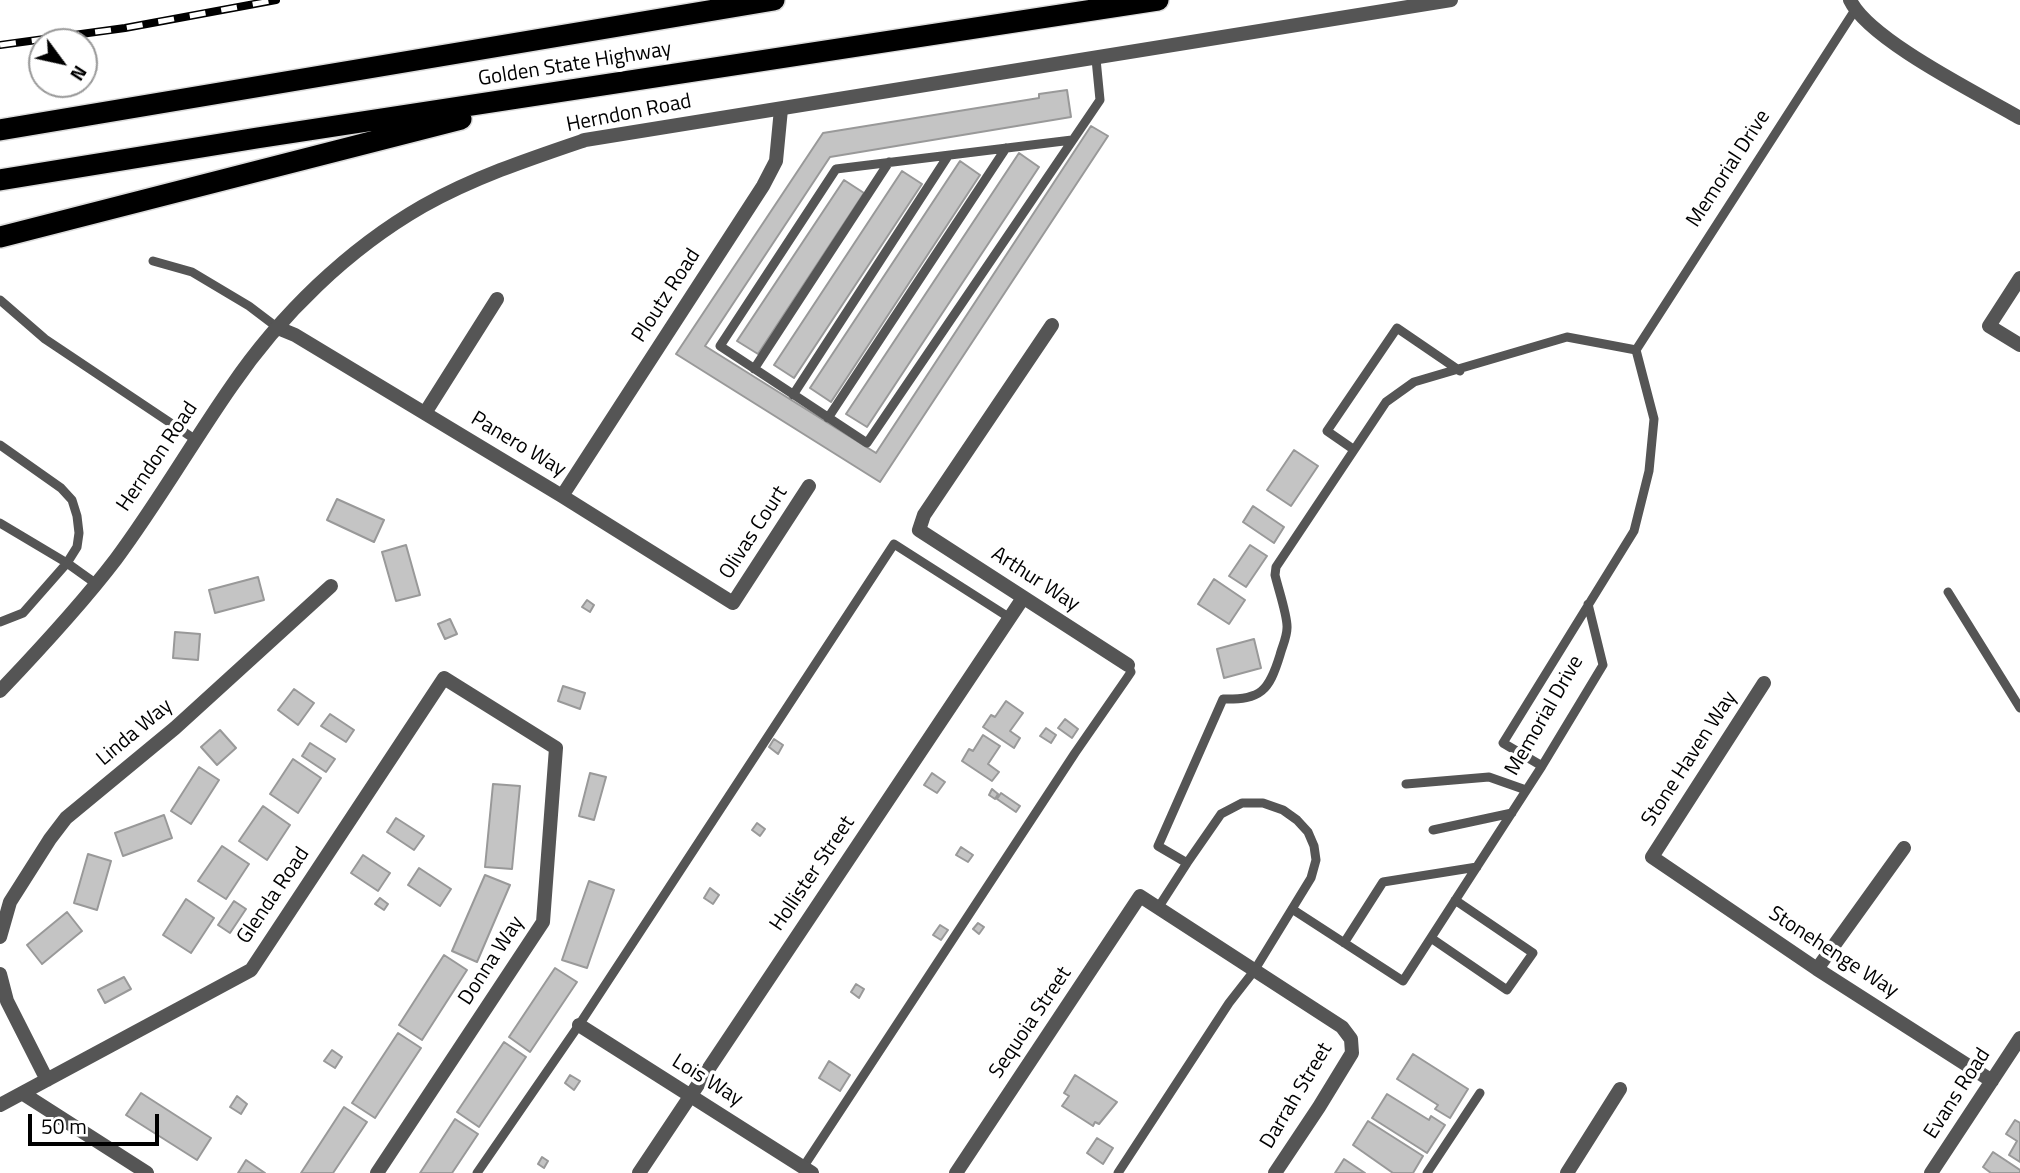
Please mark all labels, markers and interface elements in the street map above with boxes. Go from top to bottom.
north arrow [28,28,98,98]
street label: Golden State Highway [477,37,673,93]
text: N [64,60,95,87]
street label: Herndon Road [564,90,694,138]
street label: Memorial Drive [1682,106,1776,232]
street label: Ploutz Road [627,244,707,348]
street label: Herndon Road [112,397,204,517]
street label: Panero Way [466,407,570,483]
street label: Olivas Court [715,482,793,584]
street label: Arthur Way [986,542,1084,618]
street label: Memorial Drive [1500,651,1590,781]
street label: Stone Haven Way [1637,687,1743,831]
street label: Linda Way [92,694,178,772]
street label: Hollister Street [765,812,861,936]
street label: Glenda Road [232,843,316,949]
street label: Stonehenge Way [1763,902,1903,1004]
street label: Donna Way [454,912,530,1010]
street label: Sequoia Street [984,962,1078,1084]
street label: Darrah Street [1256,1038,1338,1154]
street label: Evans Road [1919,1044,1997,1144]
street label: Lois Way [667,1049,747,1113]
scale bar [32,1100,163,1144]
text: 50 m [41,1110,87,1142]

